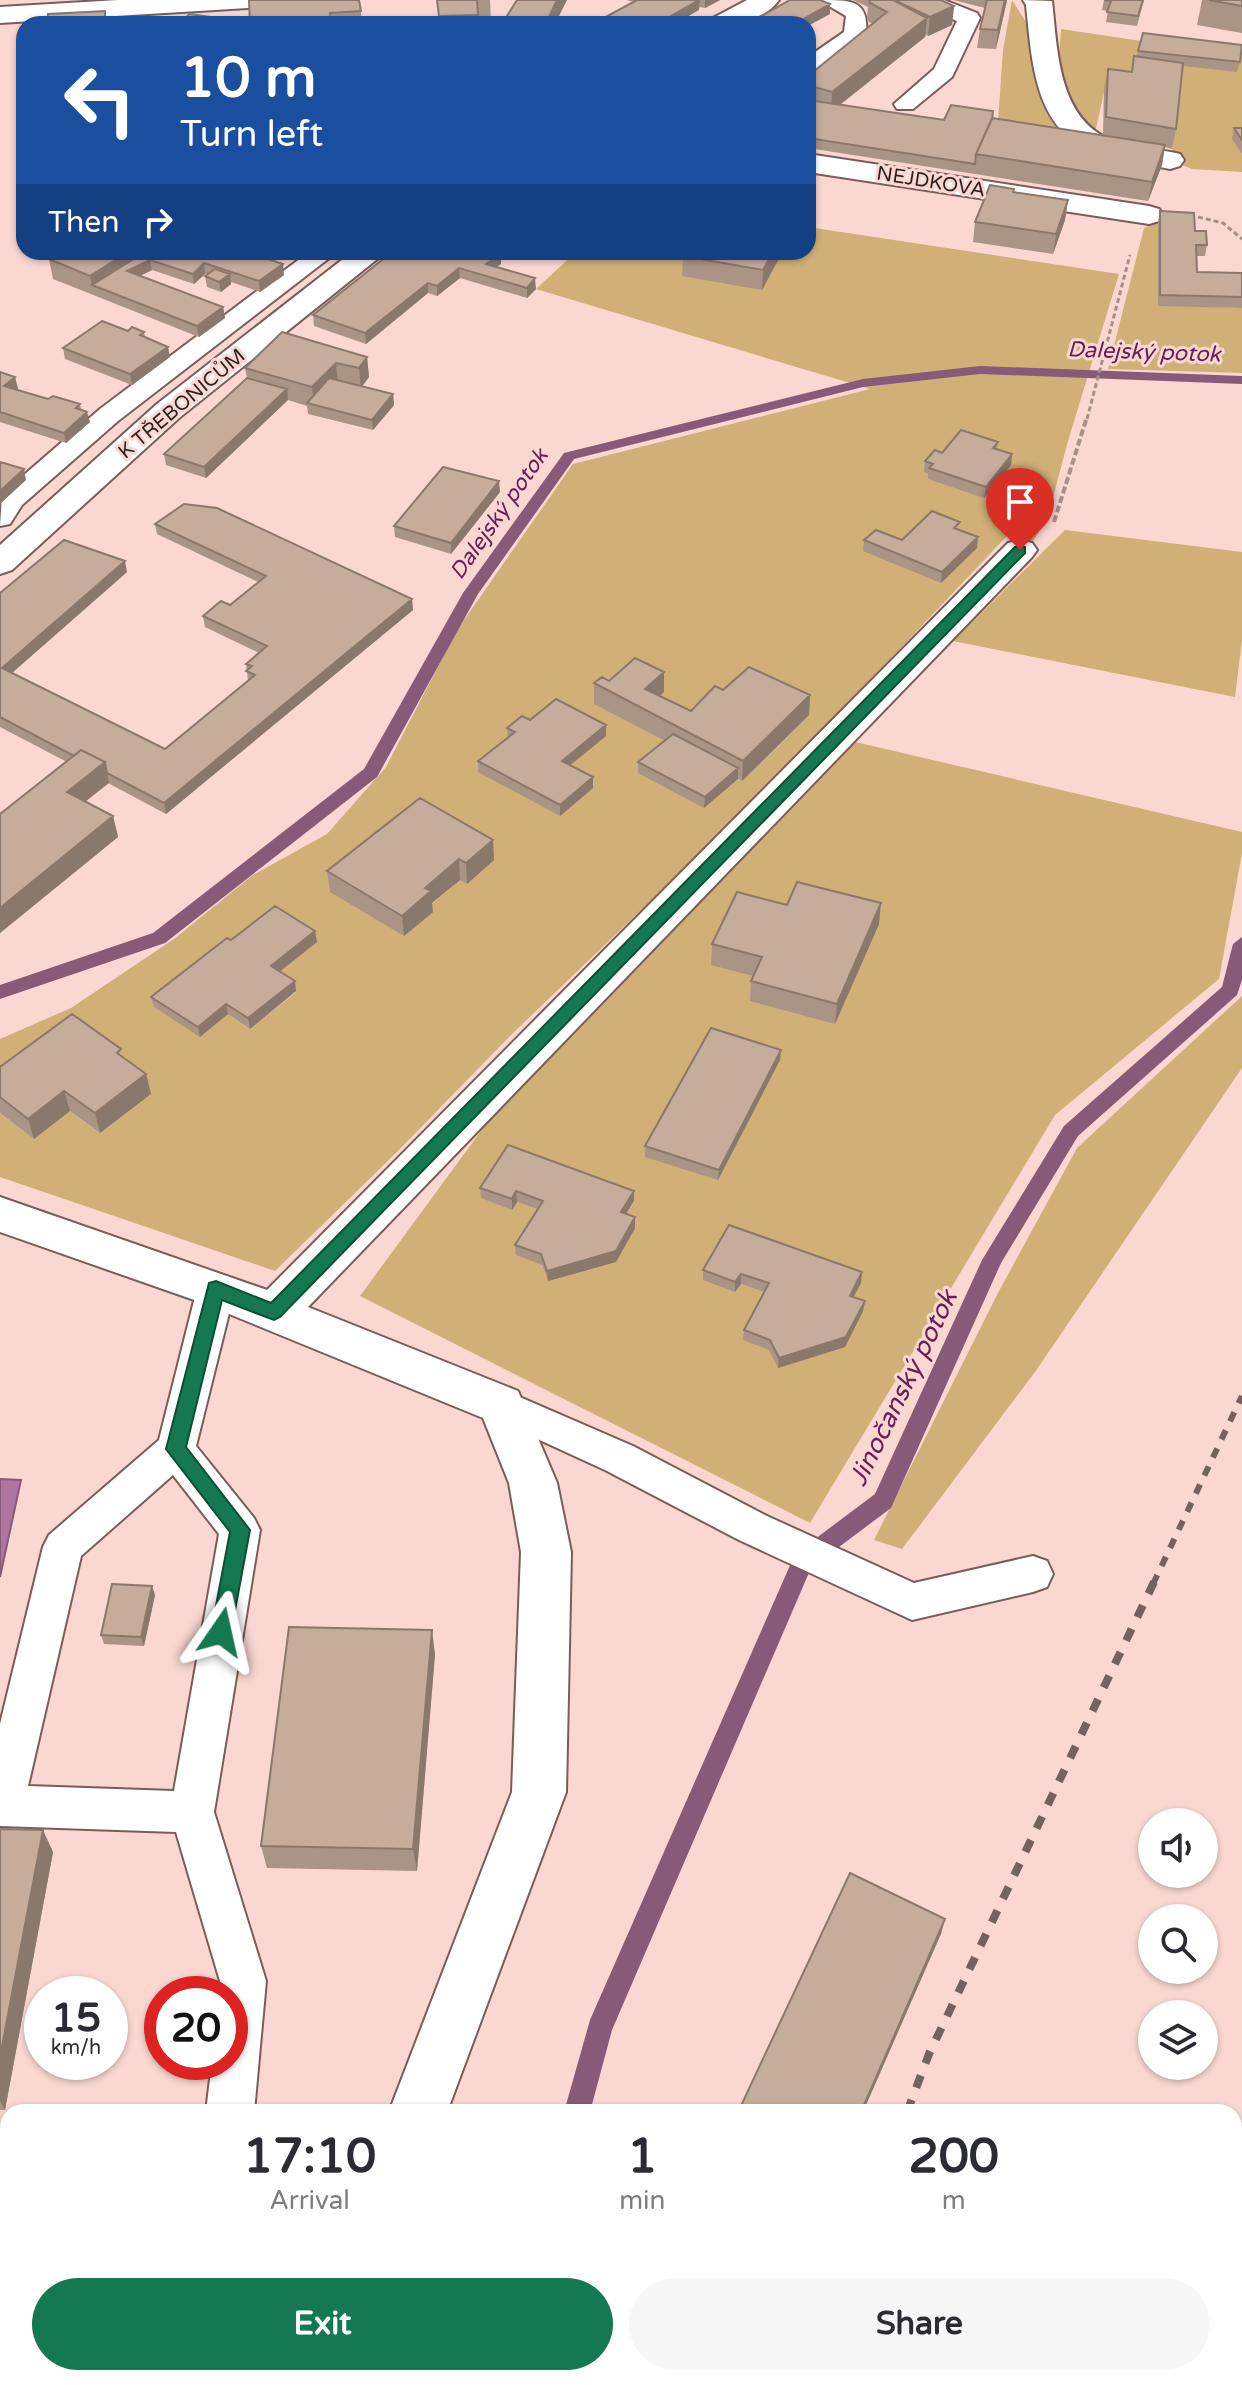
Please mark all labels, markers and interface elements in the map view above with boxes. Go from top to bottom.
text: 10 m [180,45,316,112]
icon: left [48,48,152,152]
text: Turn left [180,113,323,156]
street label: NEJDKOVA [875,162,987,202]
icon: right [136,200,180,244]
text: Then [48,204,120,241]
water label: Dalejský potok [1067,336,1223,368]
street label: K TŘEBONICŮM [112,342,250,464]
water label: Dalejský potok [444,442,555,584]
pin [986,468,1054,550]
icon: arrive [998,480,1042,524]
water label: Jinočanský potok [842,1284,965,1491]
position arrow [179,1590,263,1674]
map controls [1138,1808,1218,2080]
button: sound [1138,1808,1218,1888]
button: search [1138,1904,1218,1984]
speed limit sign: 20 [144,1976,248,2080]
text: 15 [51,1994,101,2042]
button: layers [1138,2000,1218,2080]
text: km/h [51,2036,101,2060]
text: 17:10 [243,2128,376,2186]
text: 1 [627,2128,657,2186]
text: 200 [908,2128,999,2186]
text: Arrival [269,2185,350,2216]
text: min [619,2185,665,2216]
text: m [942,2185,966,2216]
button: Exit [32,2278,613,2370]
button: Share [629,2278,1210,2370]

